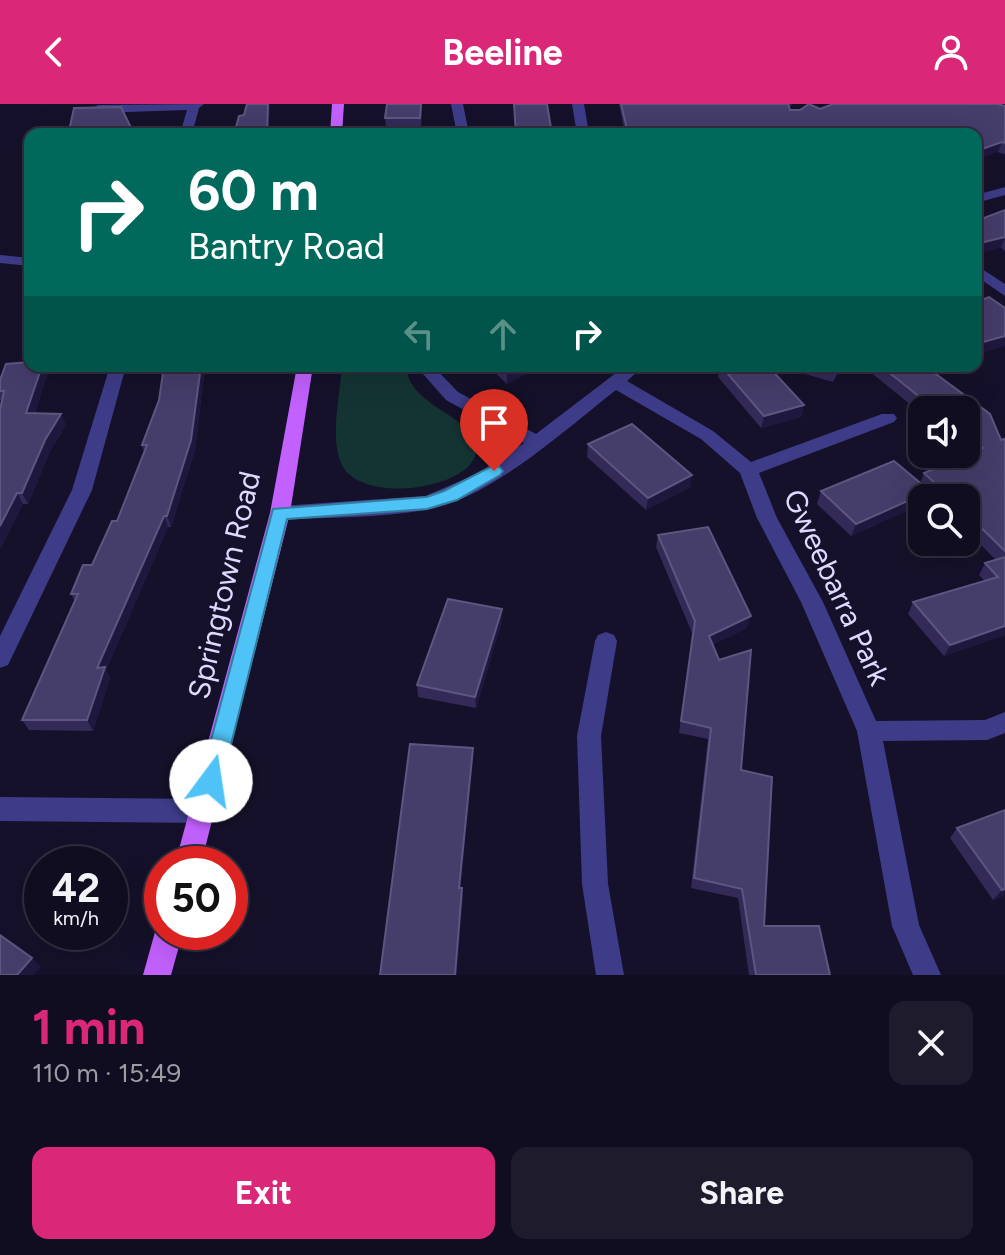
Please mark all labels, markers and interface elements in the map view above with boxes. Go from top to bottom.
icon: back [32,30,76,74]
icon: person [929,30,973,74]
text: Beeline [442,31,563,74]
text: 60 m [188,157,319,224]
icon: right [56,160,160,264]
text: Bantry Road [188,225,385,268]
icon: left [397,312,441,356]
icon: ahead [481,312,525,356]
icon: right [565,312,609,356]
pin [460,389,528,471]
map controls [908,396,980,556]
button: sound [908,396,980,468]
icon: arrive [472,401,516,445]
street label: Springtown Road [180,468,268,702]
street label: Gweebarra Park [776,483,899,691]
button: search [908,484,980,556]
position arrow [169,739,253,823]
speed limit sign: 50 [144,846,248,950]
text: 42 [52,864,100,912]
text: km/h [53,906,99,930]
text: 1 min [32,998,145,1056]
button: close [889,1001,973,1085]
text: 110 m · 15:49 [32,1057,181,1089]
button: Exit [32,1147,495,1239]
button: Share [511,1147,973,1239]

